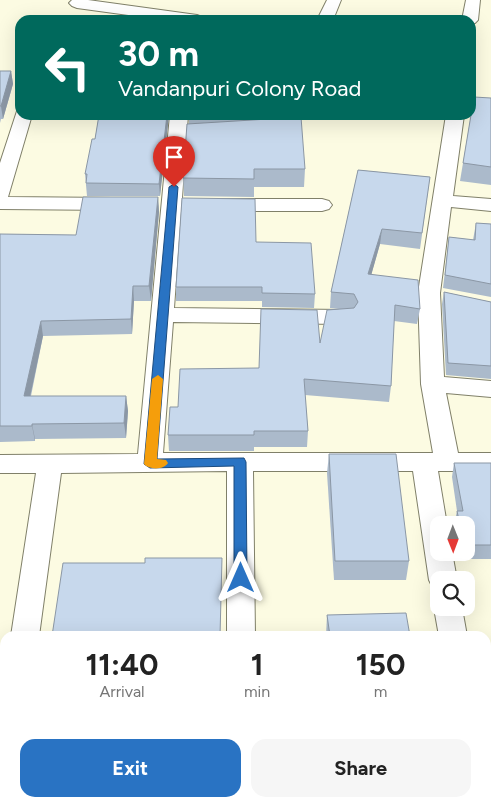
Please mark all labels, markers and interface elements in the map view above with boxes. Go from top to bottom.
text: 30 m [118,33,199,75]
icon: left [35,35,100,100]
text: Vandanpuri Colony Road [118,75,362,102]
pin [153,136,195,187]
icon: arrive [160,143,188,171]
north arrow [430,516,475,561]
map controls [430,516,475,616]
position arrow [214,551,266,603]
button: search [430,571,475,616]
text: 11:40 [86,646,158,683]
text: 1 [251,646,263,683]
text: 150 [356,646,405,683]
text: Arrival [99,682,145,701]
text: min [244,682,270,701]
text: m [374,682,387,701]
button: Exit [20,739,241,797]
button: Share [251,739,471,797]

